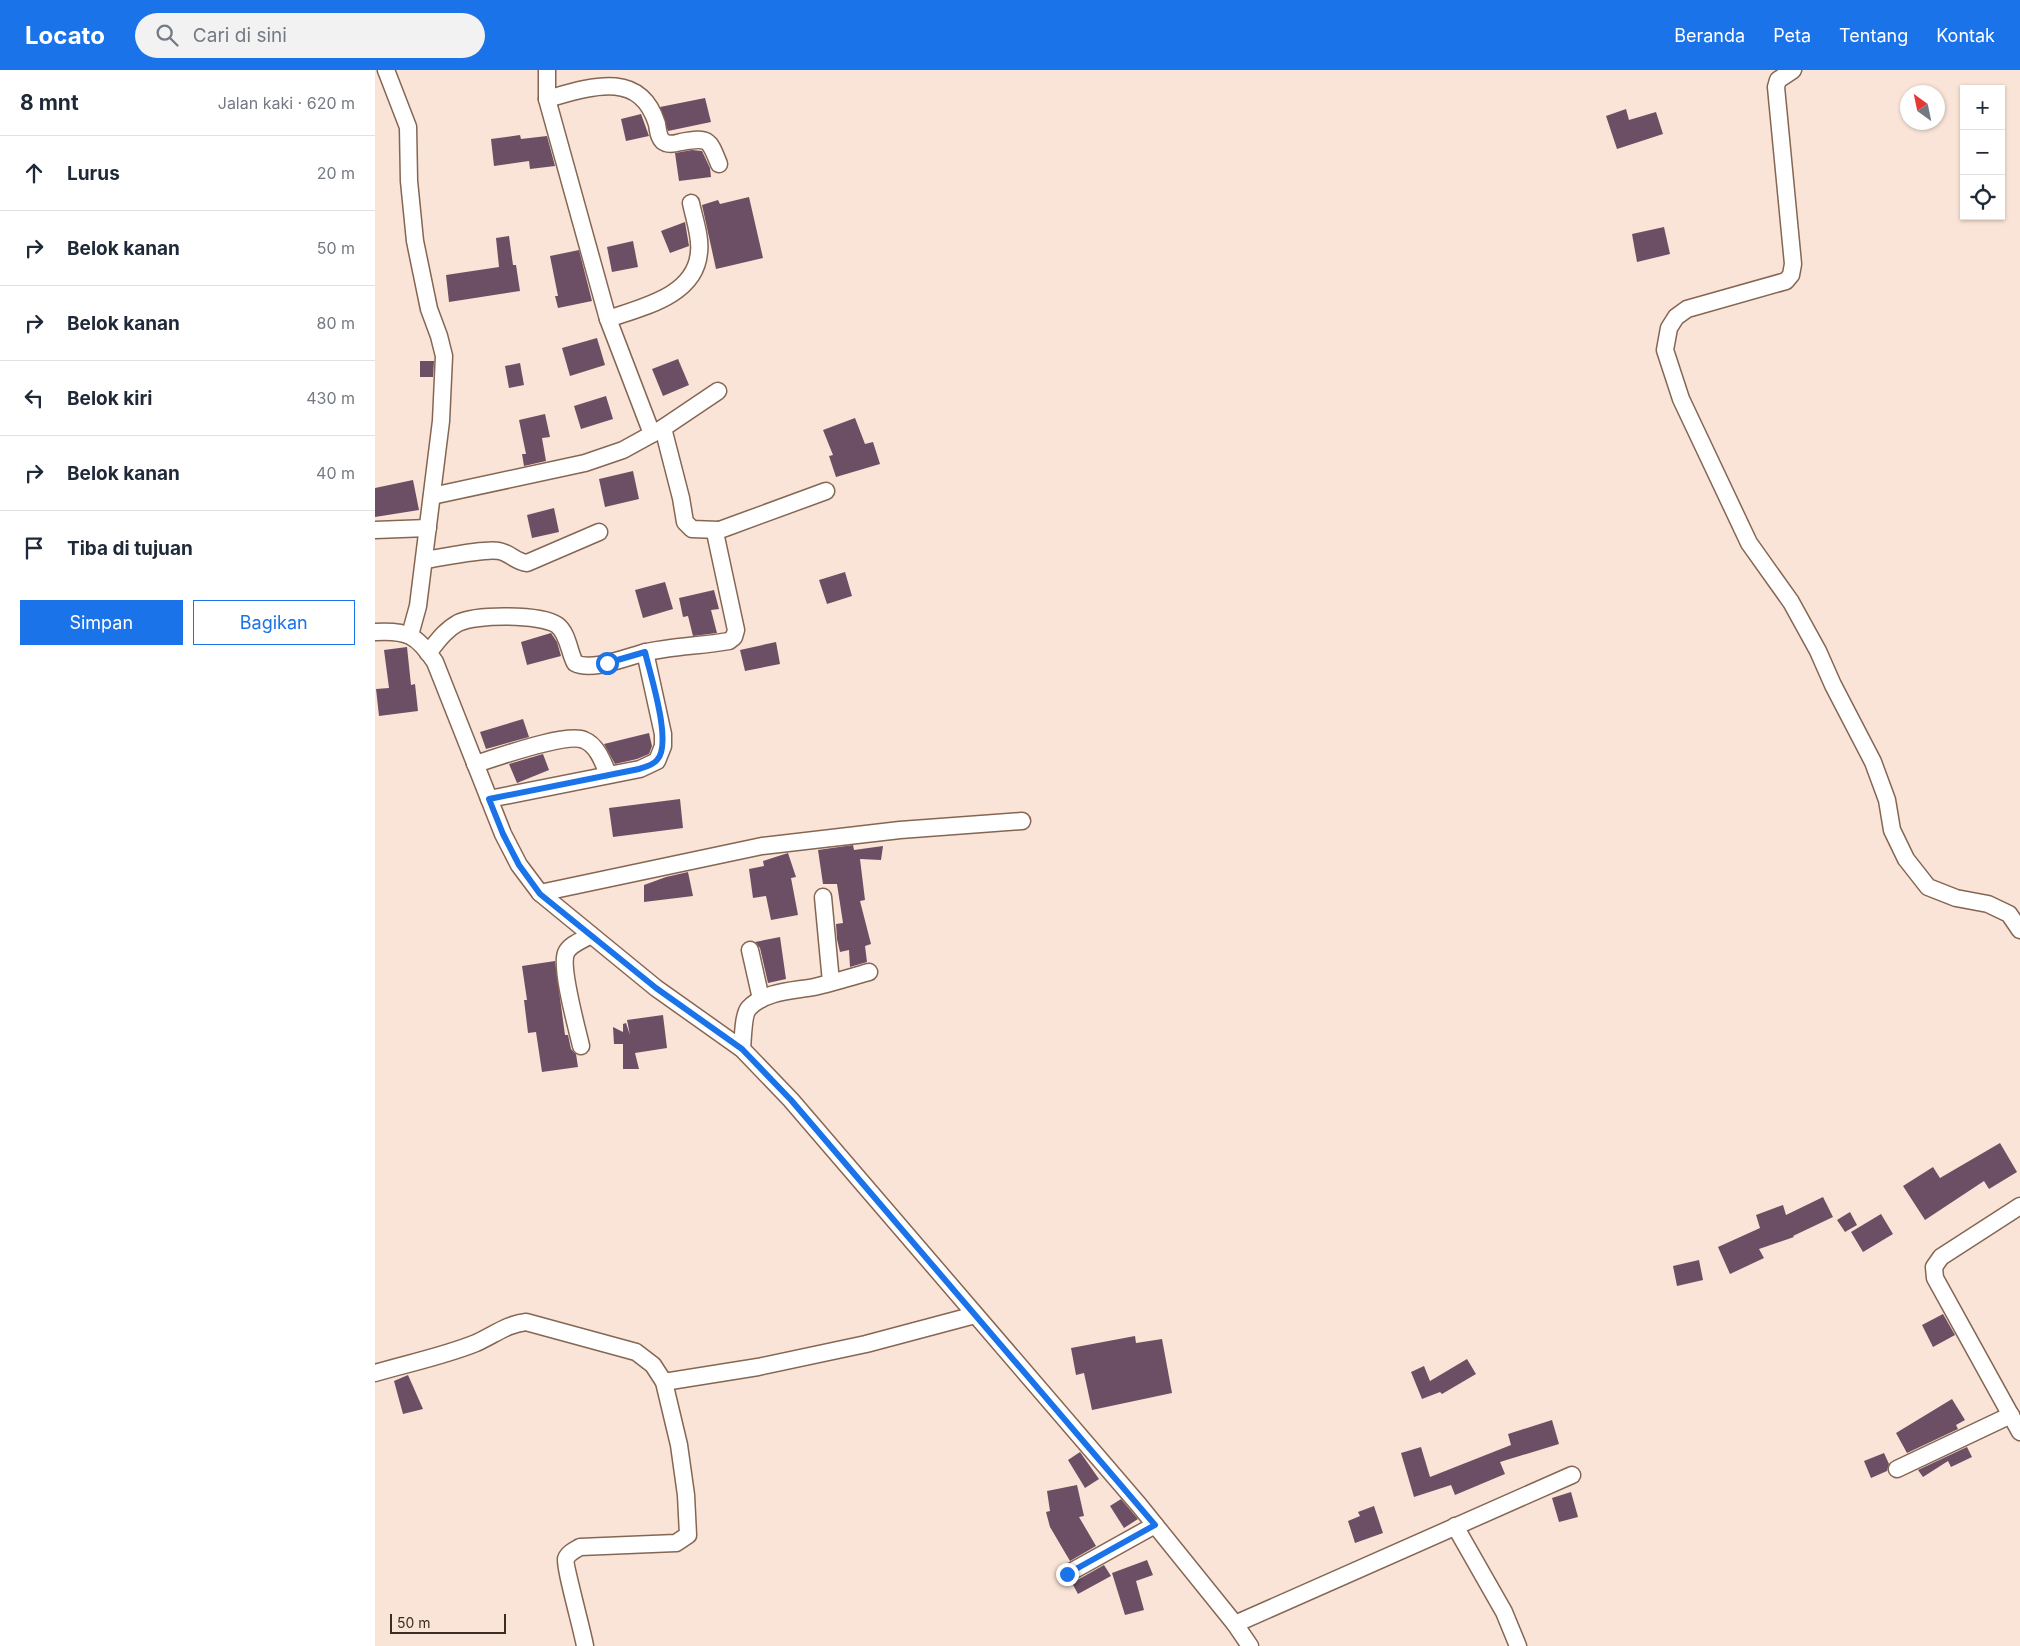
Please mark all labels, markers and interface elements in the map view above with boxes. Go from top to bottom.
search box [135,13,485,58]
text: Locato [25,21,105,50]
icon: search [153,21,181,49]
text: Cari di sini [193,24,287,47]
text: Beranda [1674,25,1745,46]
text: Peta [1773,25,1811,46]
text: Tentang [1839,25,1908,46]
text: Kontak [1936,25,1995,46]
north arrow [1900,85,1945,130]
map controls [1960,85,2005,220]
button: + [1960,85,2005,130]
text: 8 mnt [20,90,79,115]
text: Jalan kaki · 620 m [218,93,355,113]
button: − [1960,130,2005,175]
icon: ahead [20,159,48,187]
text: Lurus [67,162,120,185]
text: 20 m [317,163,355,183]
button: locate [1960,175,2005,220]
icon: right [20,234,48,262]
text: Belok kanan [67,237,180,260]
text: 50 m [317,238,355,258]
icon: right [20,309,48,337]
text: Belok kanan [67,312,180,335]
text: 80 m [316,313,355,333]
icon: left [20,384,48,412]
text: Belok kiri [67,387,152,410]
text: 430 m [306,388,355,408]
icon: right [20,459,48,487]
text: Belok kanan [67,462,180,485]
text: 40 m [316,463,355,483]
icon: arrive [20,534,48,562]
text: Tiba di tujuan [67,537,193,560]
button: Simpan [20,600,183,645]
button: Bagikan [193,600,355,645]
route start [596,652,619,675]
route end [1056,1563,1079,1586]
scale bar [390,1611,506,1634]
text: 50 m [397,1614,431,1631]

